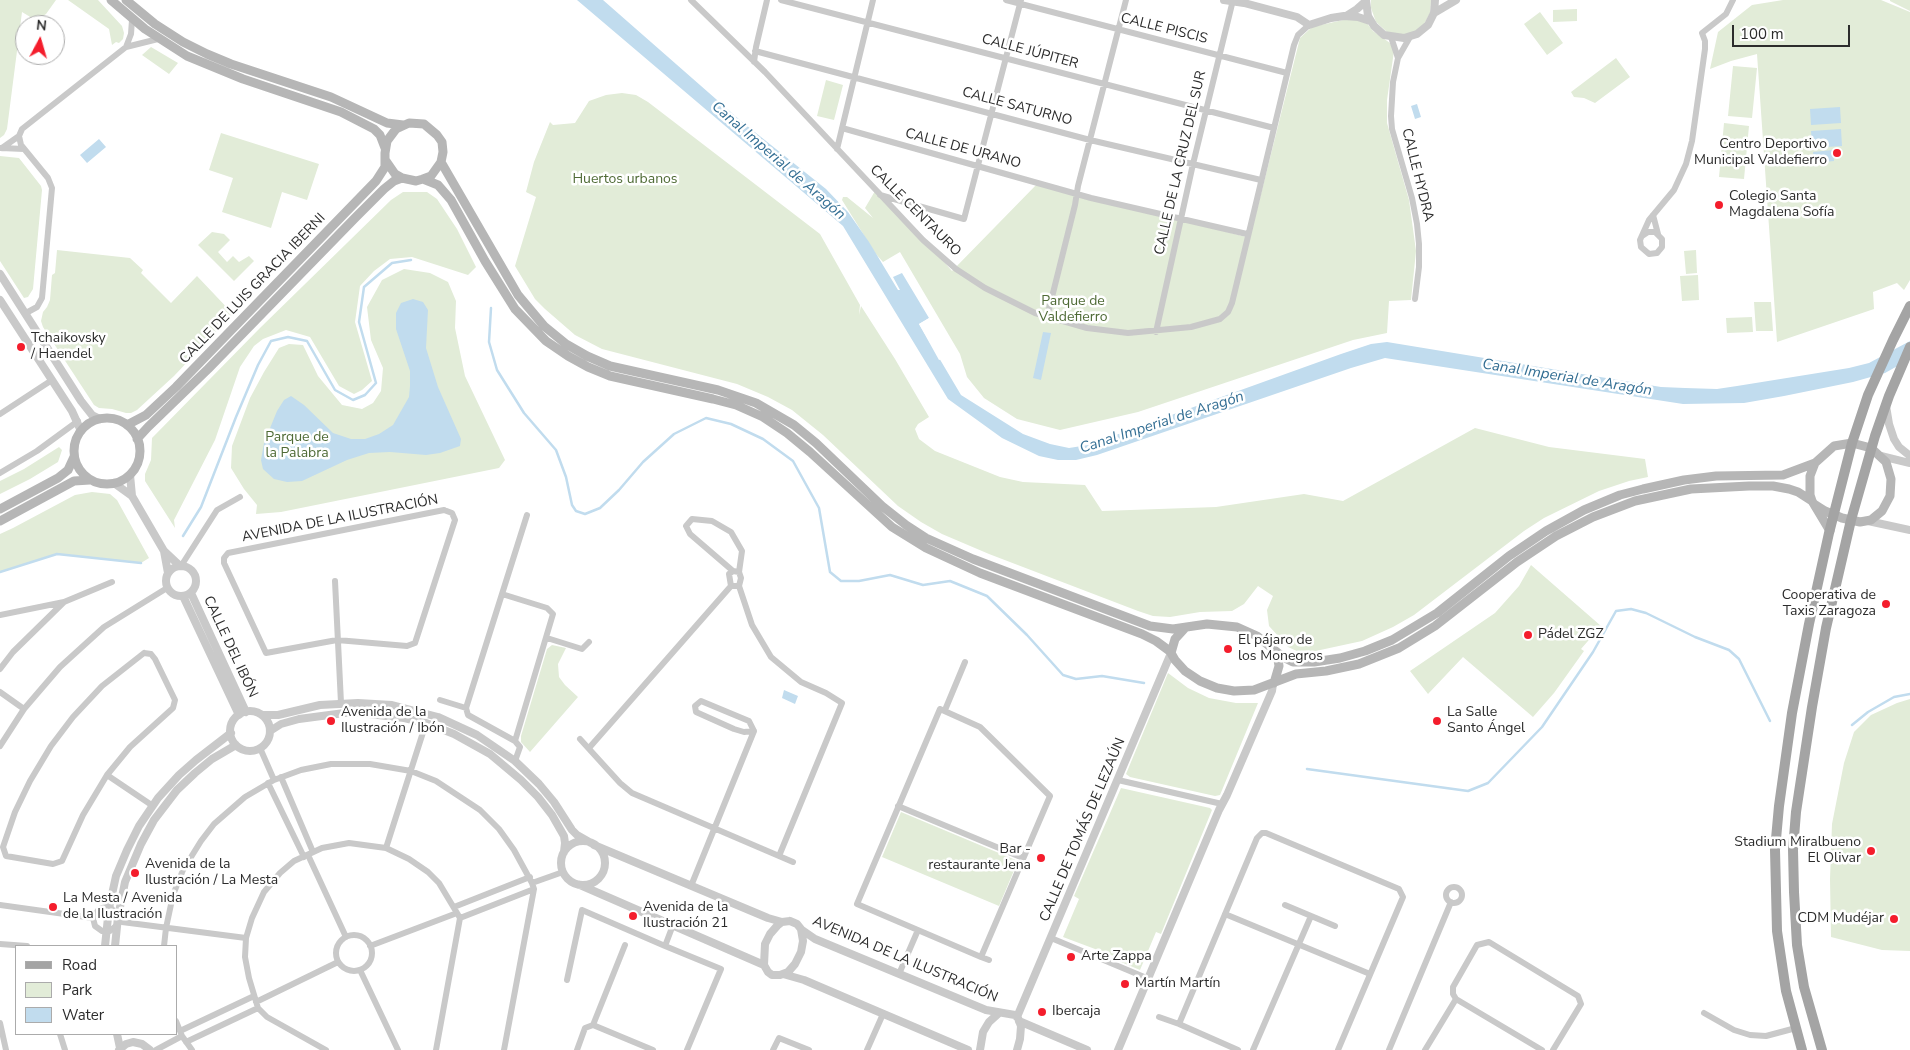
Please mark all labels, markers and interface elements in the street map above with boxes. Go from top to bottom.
street label: CALLE PISCIS [1119,10,1209,48]
north arrow [15,15,65,65]
scale bar [1735,15,1852,47]
text: N [35,16,48,36]
text: 100 m [1740,24,1784,44]
street label: CALLE JÚPITER [980,31,1080,73]
street label: CALLE DE LA CRUZ DEL SUR [1152,69,1210,257]
street label: CALLE SATURNO [960,84,1074,130]
water label: Canal Imperial de Aragón [707,98,849,224]
street label: CALLE DE URANO [903,125,1023,173]
street label: CALLE HYDRA [1397,127,1437,223]
place label: Centro Deportivo Municipal Valdefierro [1694,137,1827,170]
marker: Centro Deportivo Municipal Valdefierro [1831,147,1843,159]
street label: CALLE CENTAURO [866,162,964,260]
park label: Huertos urbanos [572,172,678,188]
place label: Colegio Santa Magdalena Sofía [1729,189,1834,222]
marker: Colegio Santa Magdalena Sofía [1713,199,1725,211]
street label: CALLE DE LUIS GRACIA IBERNI [177,210,329,368]
park label: Parque de Valdefierro [1039,294,1107,326]
place label: Tchaikovsky / Haendel [31,331,106,364]
marker: Tchaikovsky / Haendel [15,341,27,353]
water label: Canal Imperial de Aragón [1481,356,1653,400]
water label: Canal Imperial de Aragón [1078,388,1246,458]
park label: Parque de la Palabra [265,430,329,462]
street label: AVENIDA DE LA ILUSTRACIÓN [240,492,440,546]
place label: Cooperativa de Taxis Zaragoza [1782,588,1876,620]
street label: CALLE DEL IBÓN [199,593,261,701]
marker: Cooperativa de Taxis Zaragoza [1880,598,1892,610]
place label: Pádel ZGZ [1538,627,1604,643]
marker: Pádel ZGZ [1522,629,1534,641]
place label: El pájaro de los Monegros [1238,633,1323,666]
marker: El pájaro de los Monegros [1222,643,1234,655]
place label: Avenida de la Ilustración / Ibón [341,705,445,738]
place label: La Salle Santo Ángel [1447,705,1525,738]
marker: Avenida de la Ilustración / Ibón [325,715,337,727]
marker: La Salle Santo Ángel [1431,715,1443,727]
street label: CALLE DE TOMÁS DE LEZAÚN [1037,736,1129,924]
place label: Stadium Miralbueno El Olivar [1734,835,1861,868]
place label: Bar - restaurante Jena [928,842,1031,874]
marker: Stadium Miralbueno El Olivar [1865,845,1877,857]
marker: Bar - restaurante Jena [1035,852,1047,864]
place label: Avenida de la Ilustración / La Mesta [145,857,278,890]
marker: Avenida de la Ilustración / La Mesta [129,867,141,879]
place label: La Mesta / Avenida de la Ilustración [63,891,182,924]
place label: Avenida de la Ilustración 21 [643,900,729,932]
marker: La Mesta / Avenida de la Ilustración [47,901,59,913]
marker: Avenida de la Ilustración 21 [627,910,639,922]
place label: CDM Mudéjar [1797,911,1884,927]
street label: AVENIDA DE LA ILUSTRACIÓN [810,913,1000,1007]
marker: CDM Mudéjar [1888,913,1900,925]
legend [15,945,178,1035]
place label: Arte Zappa [1081,949,1152,965]
marker: Arte Zappa [1065,951,1077,963]
text: Road [62,955,97,975]
place label: Martín Martín [1135,976,1220,992]
marker: Martín Martín [1119,978,1131,990]
text: Park [62,980,92,1000]
place label: Ibercaja [1052,1004,1101,1020]
text: Water [62,1005,104,1025]
marker: Ibercaja [1036,1006,1048,1018]

